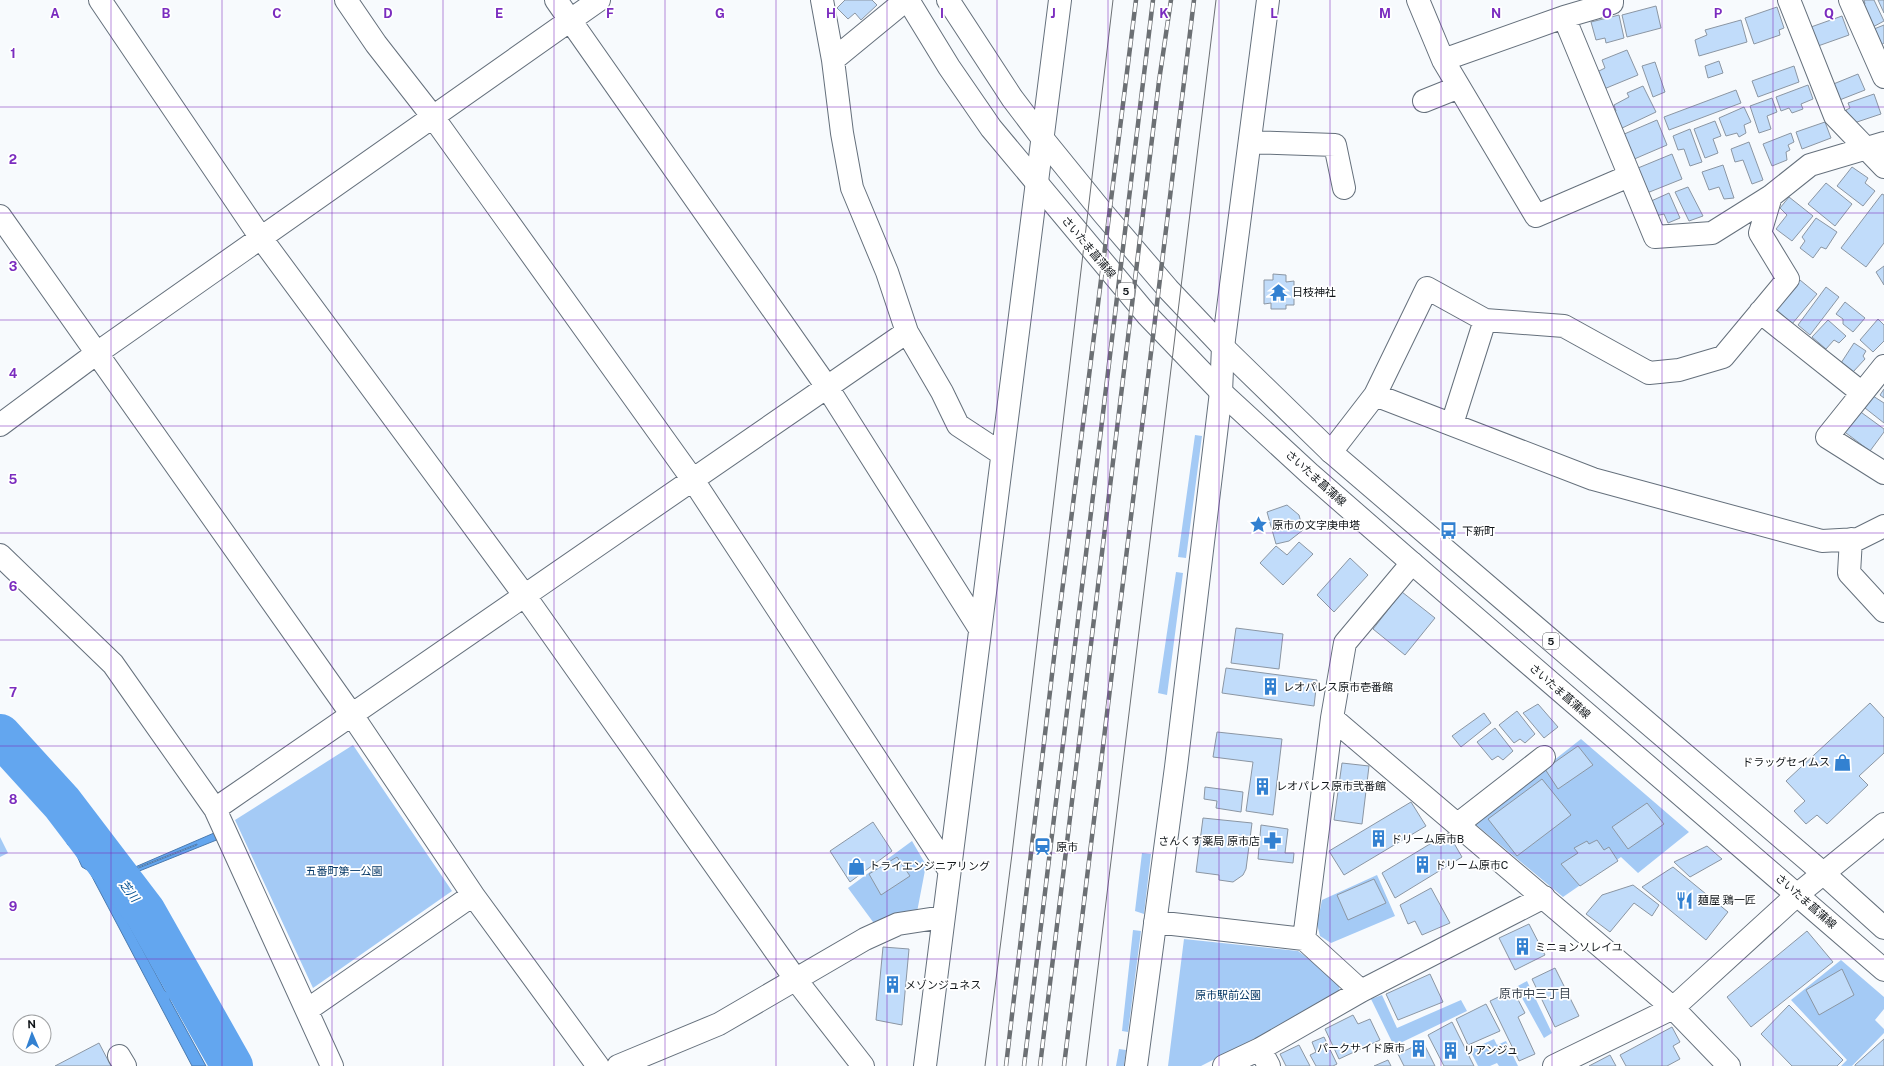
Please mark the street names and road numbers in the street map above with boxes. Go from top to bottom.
street label: さいたま菖蒲線 [1060,214,1118,280]
road number: 5 [1118,283,1134,299]
street label: さいたま菖蒲線 [1283,448,1349,508]
road number: 5 [1543,633,1559,649]
street label: さいたま菖蒲線 [1527,661,1593,721]
street label: さいたま菖蒲線 [1773,871,1839,931]

